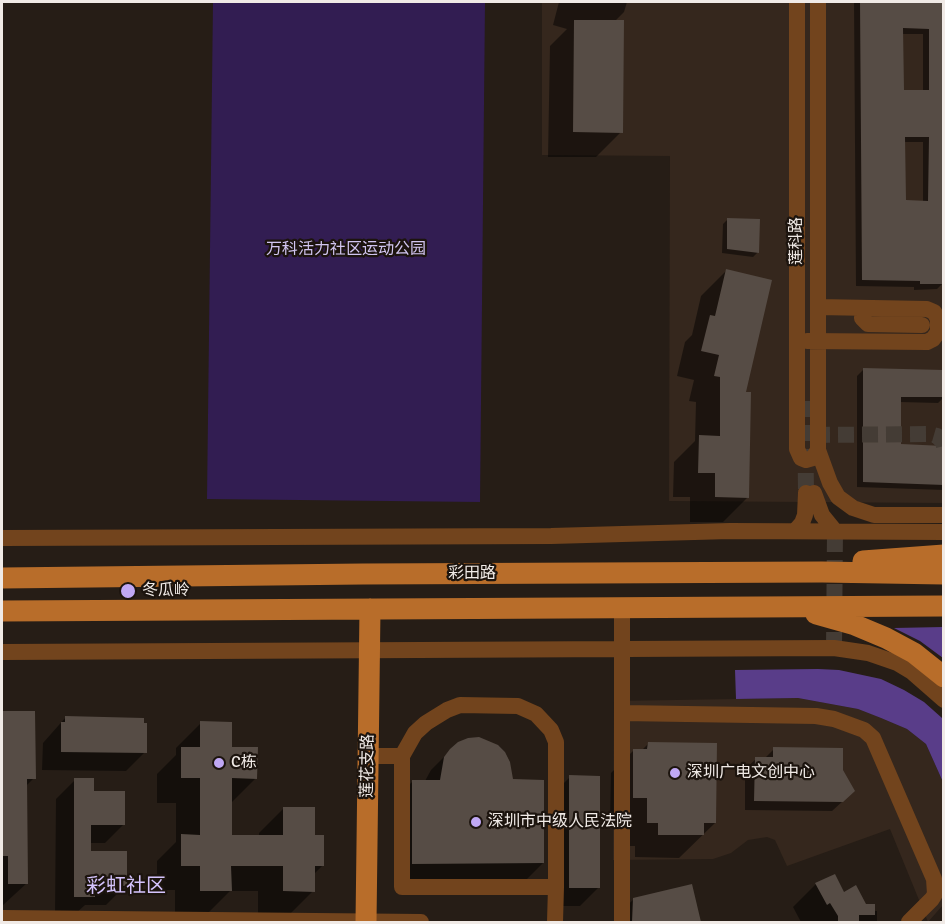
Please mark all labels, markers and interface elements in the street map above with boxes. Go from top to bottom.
street label: 莲科路 [787,217,807,265]
park label: 万科活力社区运动公园 [266,240,426,260]
street label: 彩田路 [448,564,496,584]
place label: 冬瓜岭 [142,581,190,601]
marker: 冬瓜岭 [119,582,137,600]
street label: 莲花支路 [358,734,378,798]
place label: C栋 [231,753,257,773]
marker: C栋 [212,756,226,770]
place label: 深圳广电文创中心 [687,763,815,783]
marker: 深圳广电文创中心 [668,766,682,780]
place label: 深圳市中级人民法院 [488,812,632,832]
marker: 深圳市中级人民法院 [469,815,483,829]
district label: 彩虹社区 [86,875,166,899]

